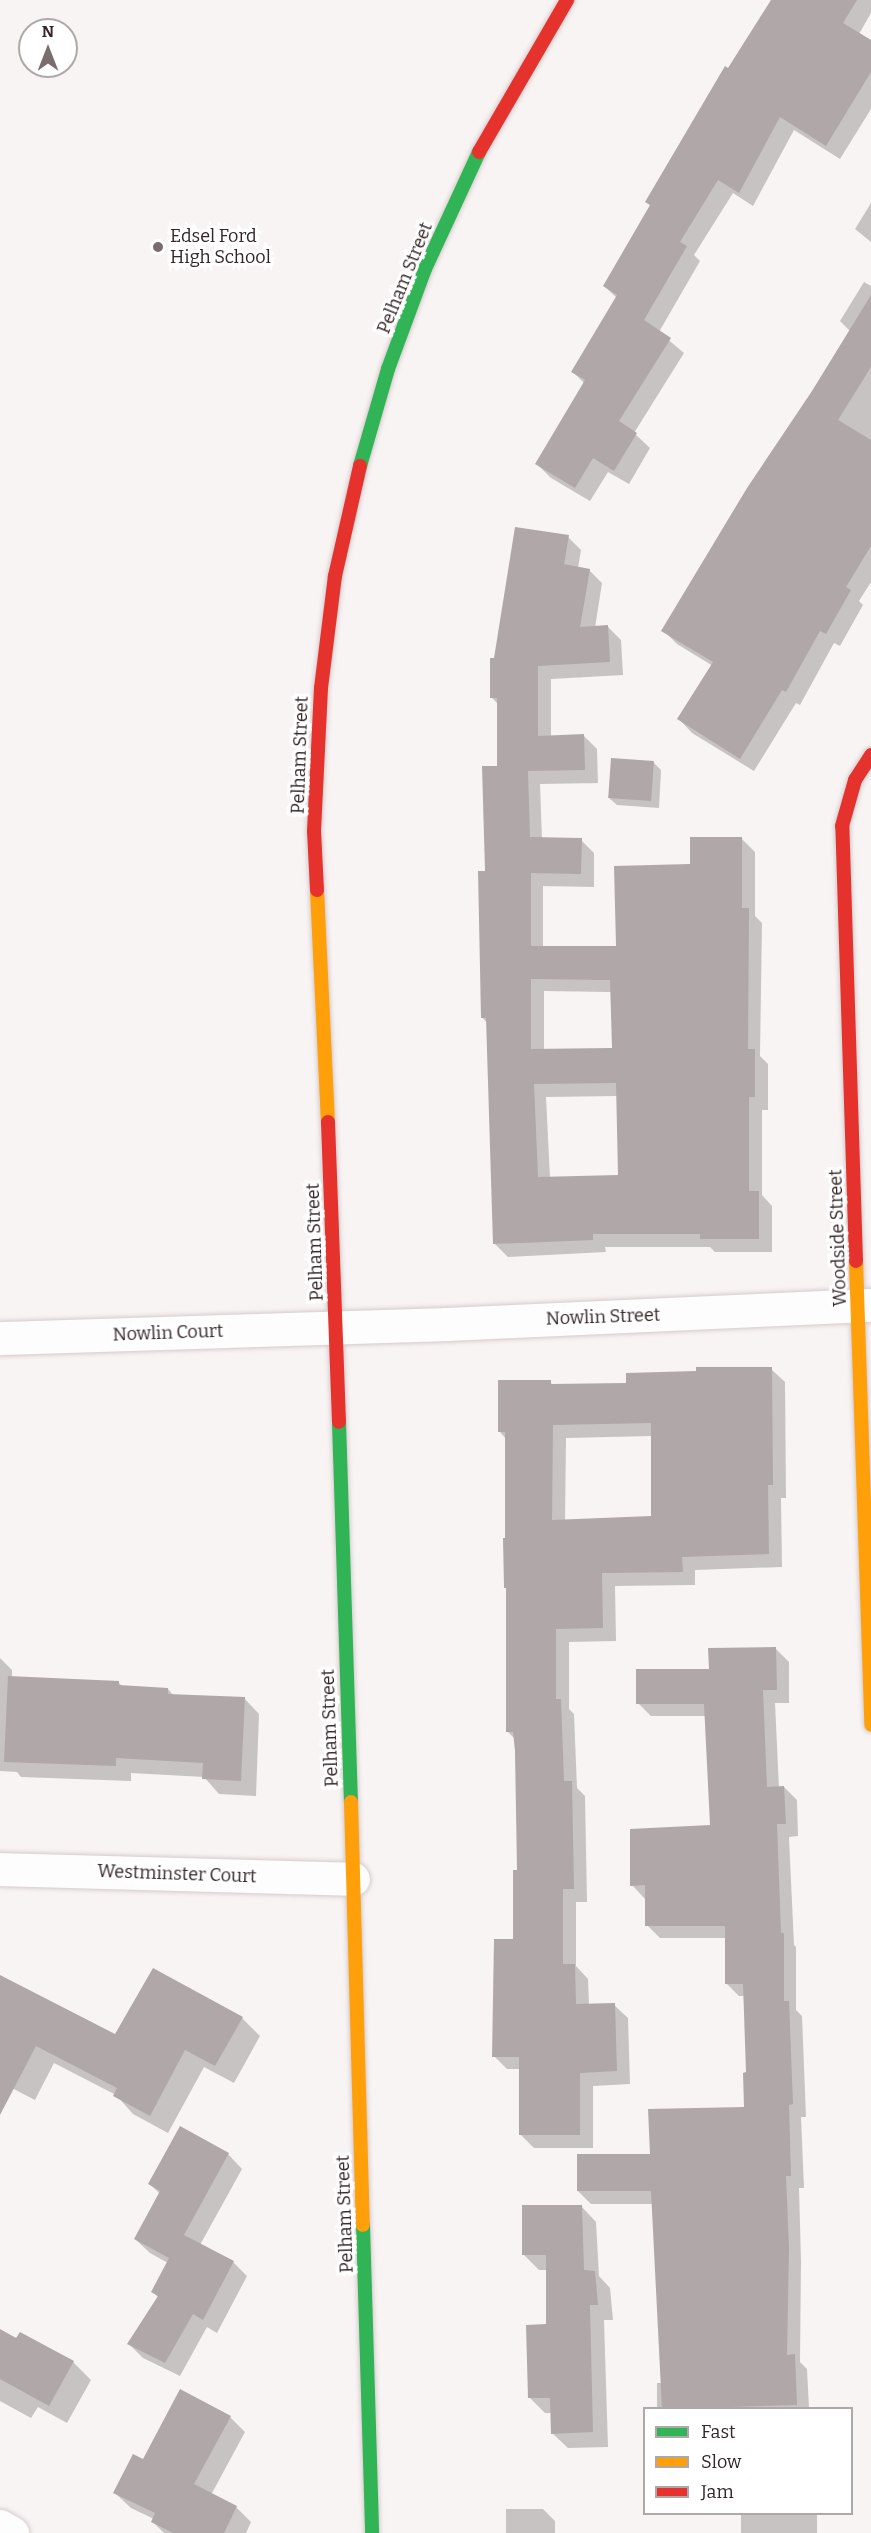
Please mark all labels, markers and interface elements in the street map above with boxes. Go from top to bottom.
north arrow [18,18,78,78]
text: N [42,22,54,41]
street label: Pelham Street [373,219,437,337]
place label: Edsel Ford High School [170,226,271,268]
marker: Edsel Ford High School [151,240,165,254]
street label: Pelham Street [287,696,313,814]
street label: Woodside Street [825,1169,851,1307]
street label: Pelham Street [302,1183,328,1301]
street label: Nowlin Street [545,1304,661,1330]
street label: Nowlin Court [112,1320,224,1346]
street label: Pelham Street [317,1669,343,1787]
street label: Westminster Court [97,1860,257,1888]
street label: Pelham Street [332,2155,358,2273]
legend [643,2407,853,2515]
text: Fast [701,2421,736,2443]
text: Slow [701,2451,741,2473]
text: Jam [701,2481,734,2503]

